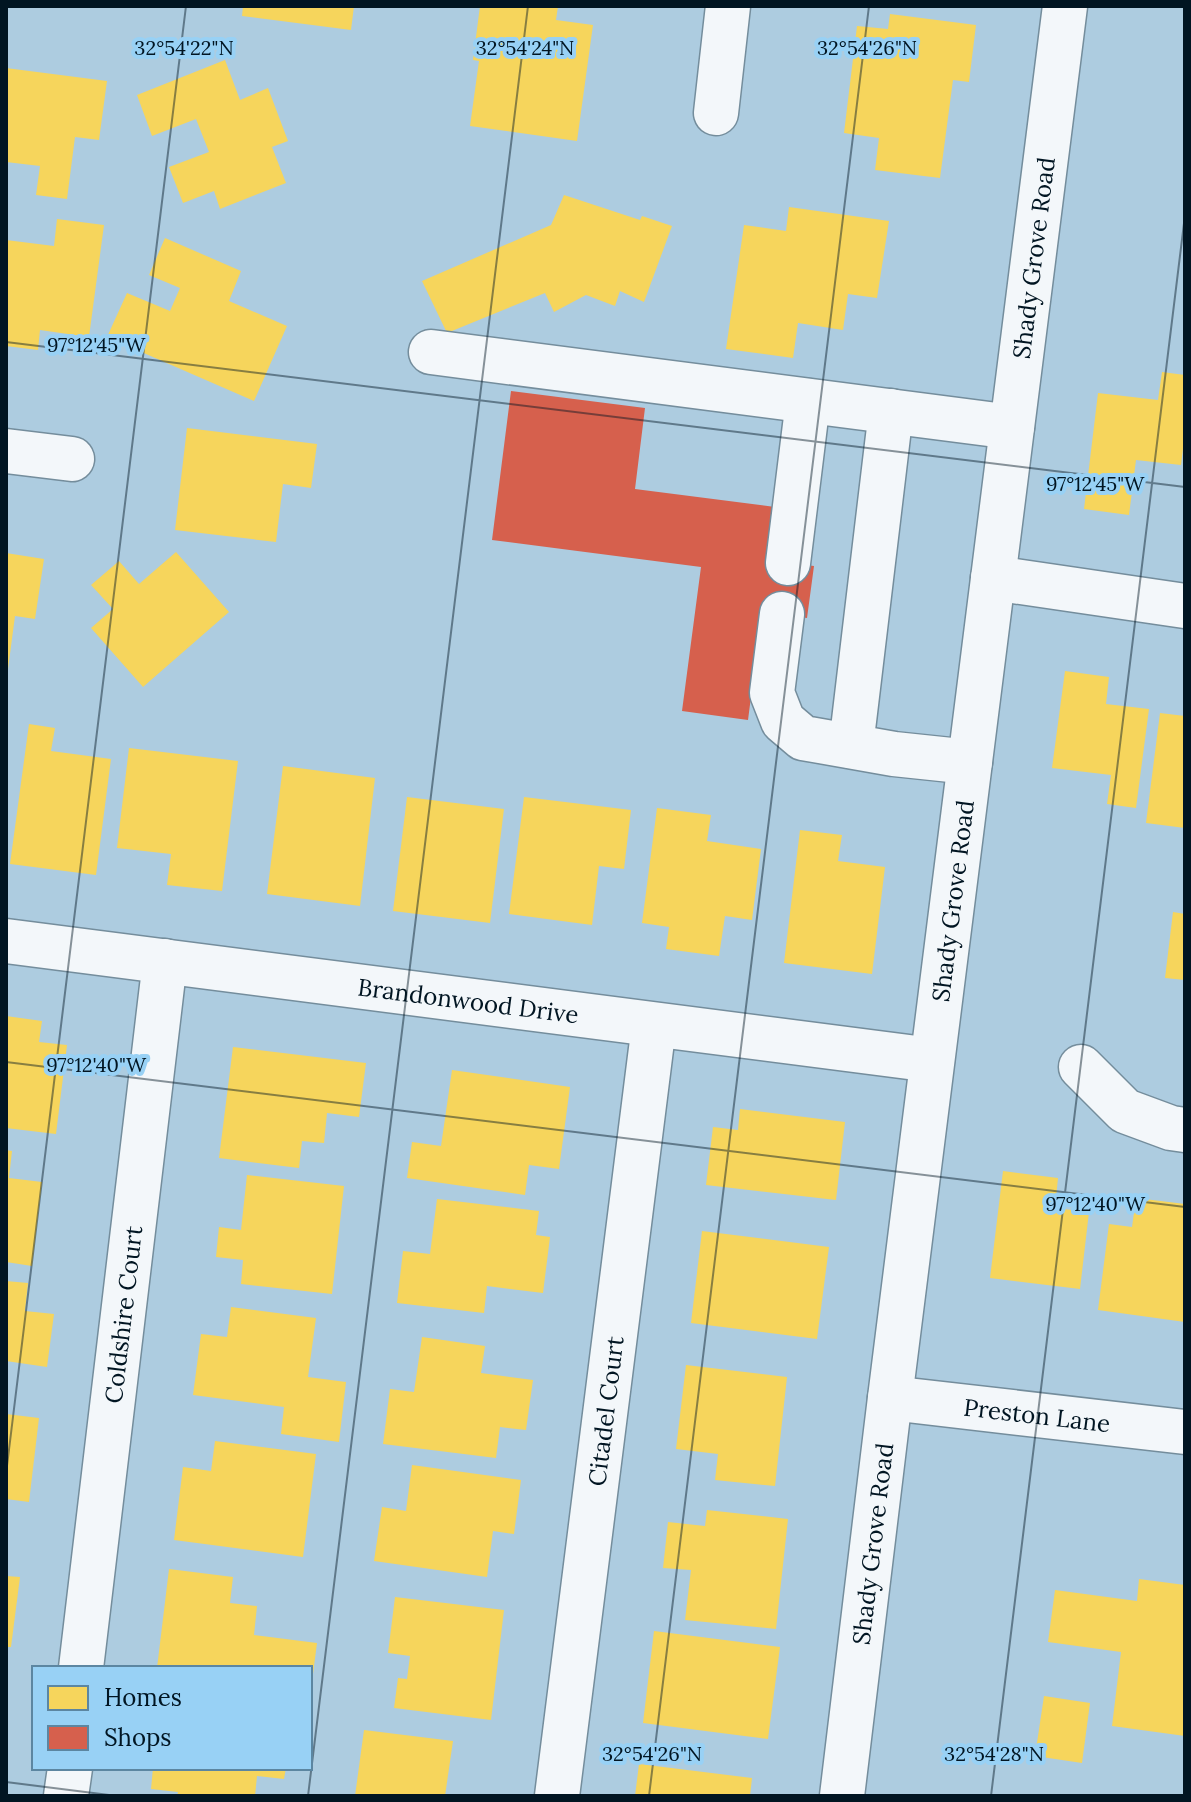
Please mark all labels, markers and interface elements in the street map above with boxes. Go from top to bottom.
text: 32°54'22"N [134,35,234,60]
text: 32°54'24"N [476,35,574,60]
text: 32°54'26"N [817,35,917,60]
street label: Shady Grove Road [1005,155,1061,361]
text: 97°12'45"W [47,332,146,357]
text: 97°12'45"W [1046,471,1145,496]
street label: Shady Grove Road [924,798,981,1003]
street label: Brandonwood Drive [356,971,580,1030]
text: 97°12'40"W [46,1052,147,1077]
text: 97°12'40"W [1045,1191,1146,1216]
street label: Coldshire Court [97,1223,149,1405]
street label: Citadel Court [581,1334,630,1488]
street label: Preston Lane [962,1391,1112,1439]
street label: Shady Grove Road [845,1441,900,1646]
legend [32,1666,312,1770]
text: Homes [104,1682,182,1713]
text: Shops [104,1722,171,1753]
text: 32°54'26"N [602,1741,702,1766]
text: 32°54'28"N [944,1741,1044,1766]

